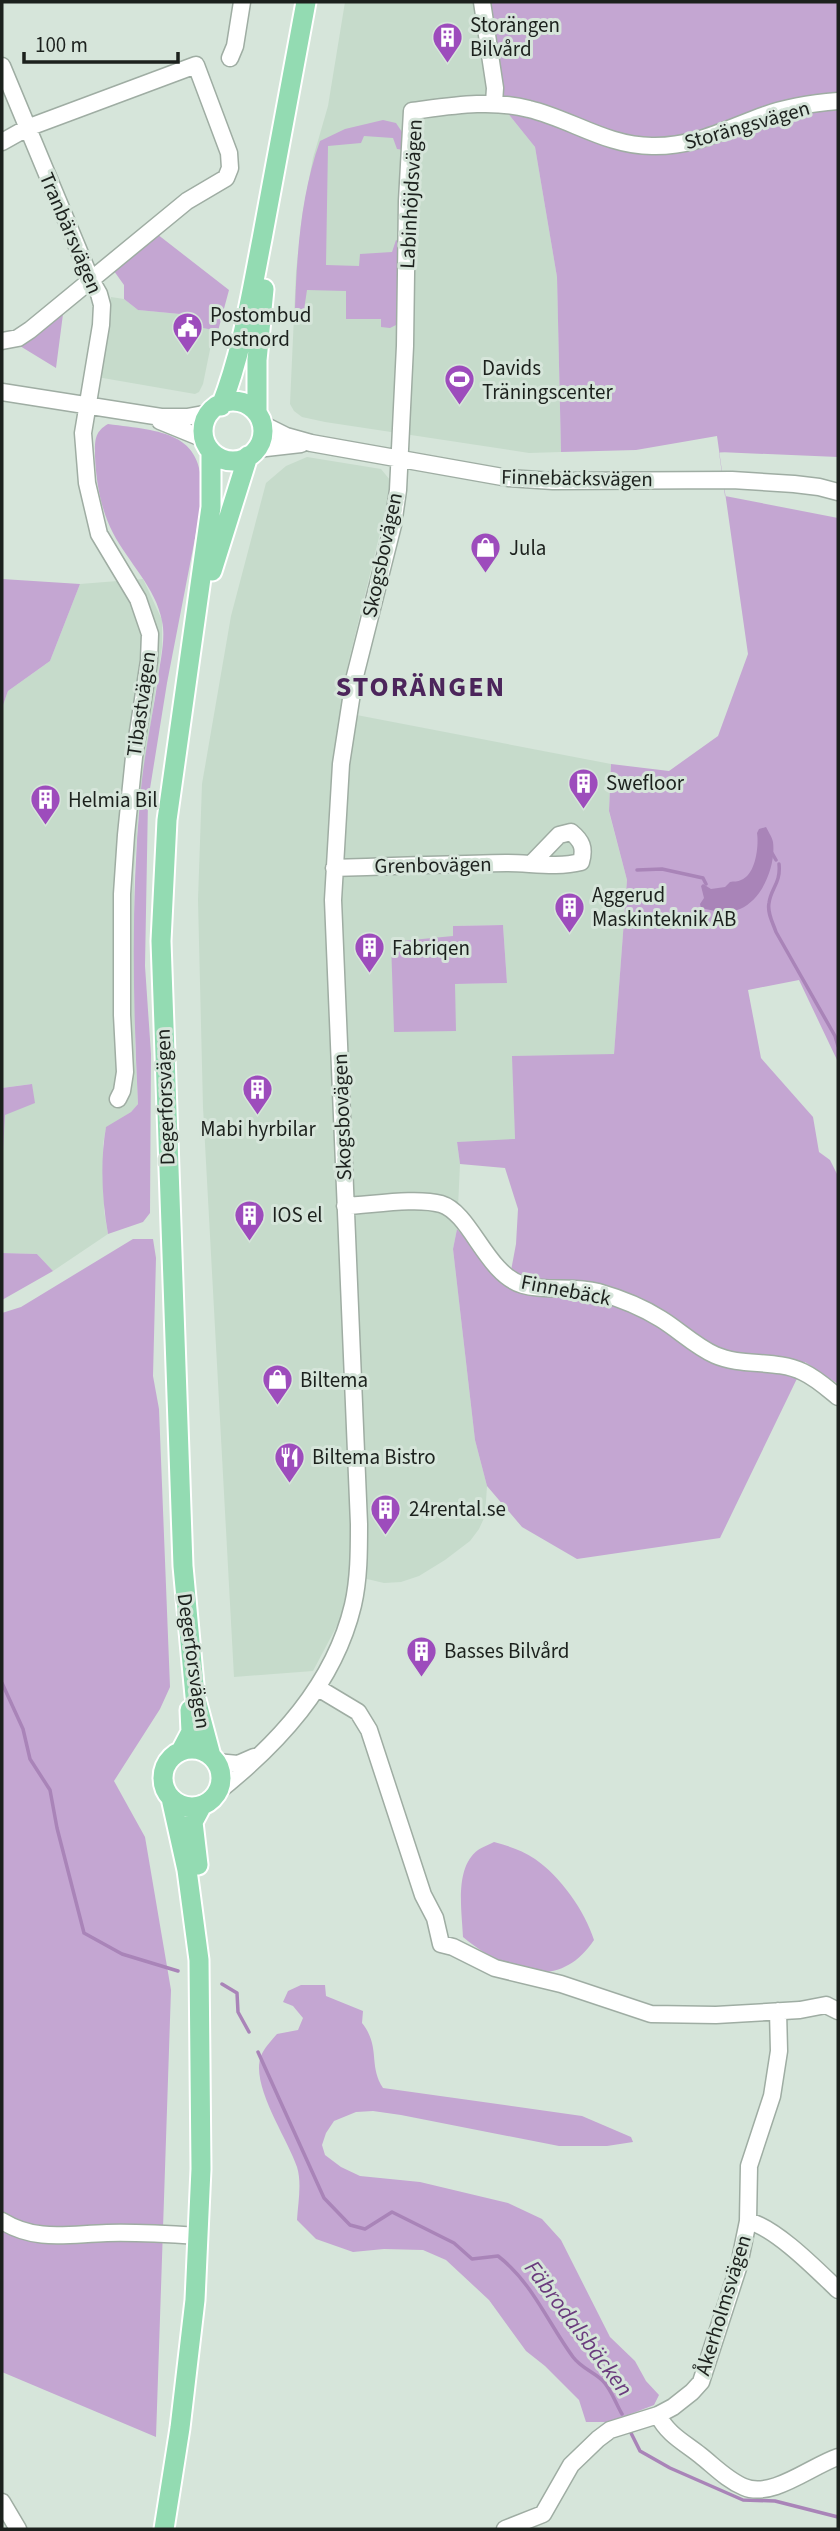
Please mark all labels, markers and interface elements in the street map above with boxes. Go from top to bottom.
place label: Storängen Bilvård [470,10,560,64]
building icon: Storängen Bilvård [430,20,464,64]
scale bar [24,21,178,65]
text: 100 m [35,30,88,60]
street label: Storängsvägen [681,93,813,157]
street label: Labinhöjdsvägen [392,118,430,270]
street label: Tranbärsvägen [32,168,110,298]
place label: Postombud Postnord [210,300,311,354]
public building icon: Postombud Postnord [170,310,204,354]
place label: Davids Träningscenter [482,353,613,407]
sports icon: Davids Träningscenter [442,363,476,407]
street label: Finnebäcksvägen [501,462,653,494]
street label: Skogsbovägen [354,490,410,620]
shop icon: Jula [469,531,503,575]
place label: Jula [509,533,546,563]
street label: Tibastvägen [119,649,163,759]
district label: STORÄNGEN [336,667,506,707]
building icon: Swefloor [566,766,600,810]
place label: Swefloor [606,768,685,798]
building icon: Helmia Bil [28,783,62,827]
place label: Helmia Bil [68,785,158,815]
street label: Grenbovägen [374,849,492,881]
place label: Aggerud Maskinteknik AB [592,880,736,934]
building icon: Aggerud Maskinteknik AB [552,890,586,934]
building icon: Fabriqen [352,931,386,975]
place label: Fabriqen [392,933,470,963]
street label: Degerforsvägen [148,1028,182,1166]
street label: Skogsbovägen [325,1053,359,1181]
building icon: Mabi hyrbilar [241,1072,275,1116]
place label: Mabi hyrbilar [200,1114,316,1144]
building icon: IOS el [232,1198,266,1242]
place label: IOS el [272,1200,323,1230]
street label: Finnebäck [519,1267,614,1314]
shop icon: Biltema [260,1363,294,1407]
place label: Biltema [300,1365,368,1395]
restaurant icon: Biltema Bistro [272,1440,306,1484]
place label: Biltema Bistro [312,1442,436,1472]
building icon: 24rental.se [369,1492,403,1536]
place label: 24rental.se [409,1494,506,1524]
street label: Degerforsvägen [170,1591,218,1731]
building icon: Basses Bilvård [404,1634,438,1678]
place label: Basses Bilvård [444,1636,570,1666]
street label: Åkerholmsvägen [687,2231,759,2379]
water label: Fäbrodalsbäcken [516,2253,641,2403]

